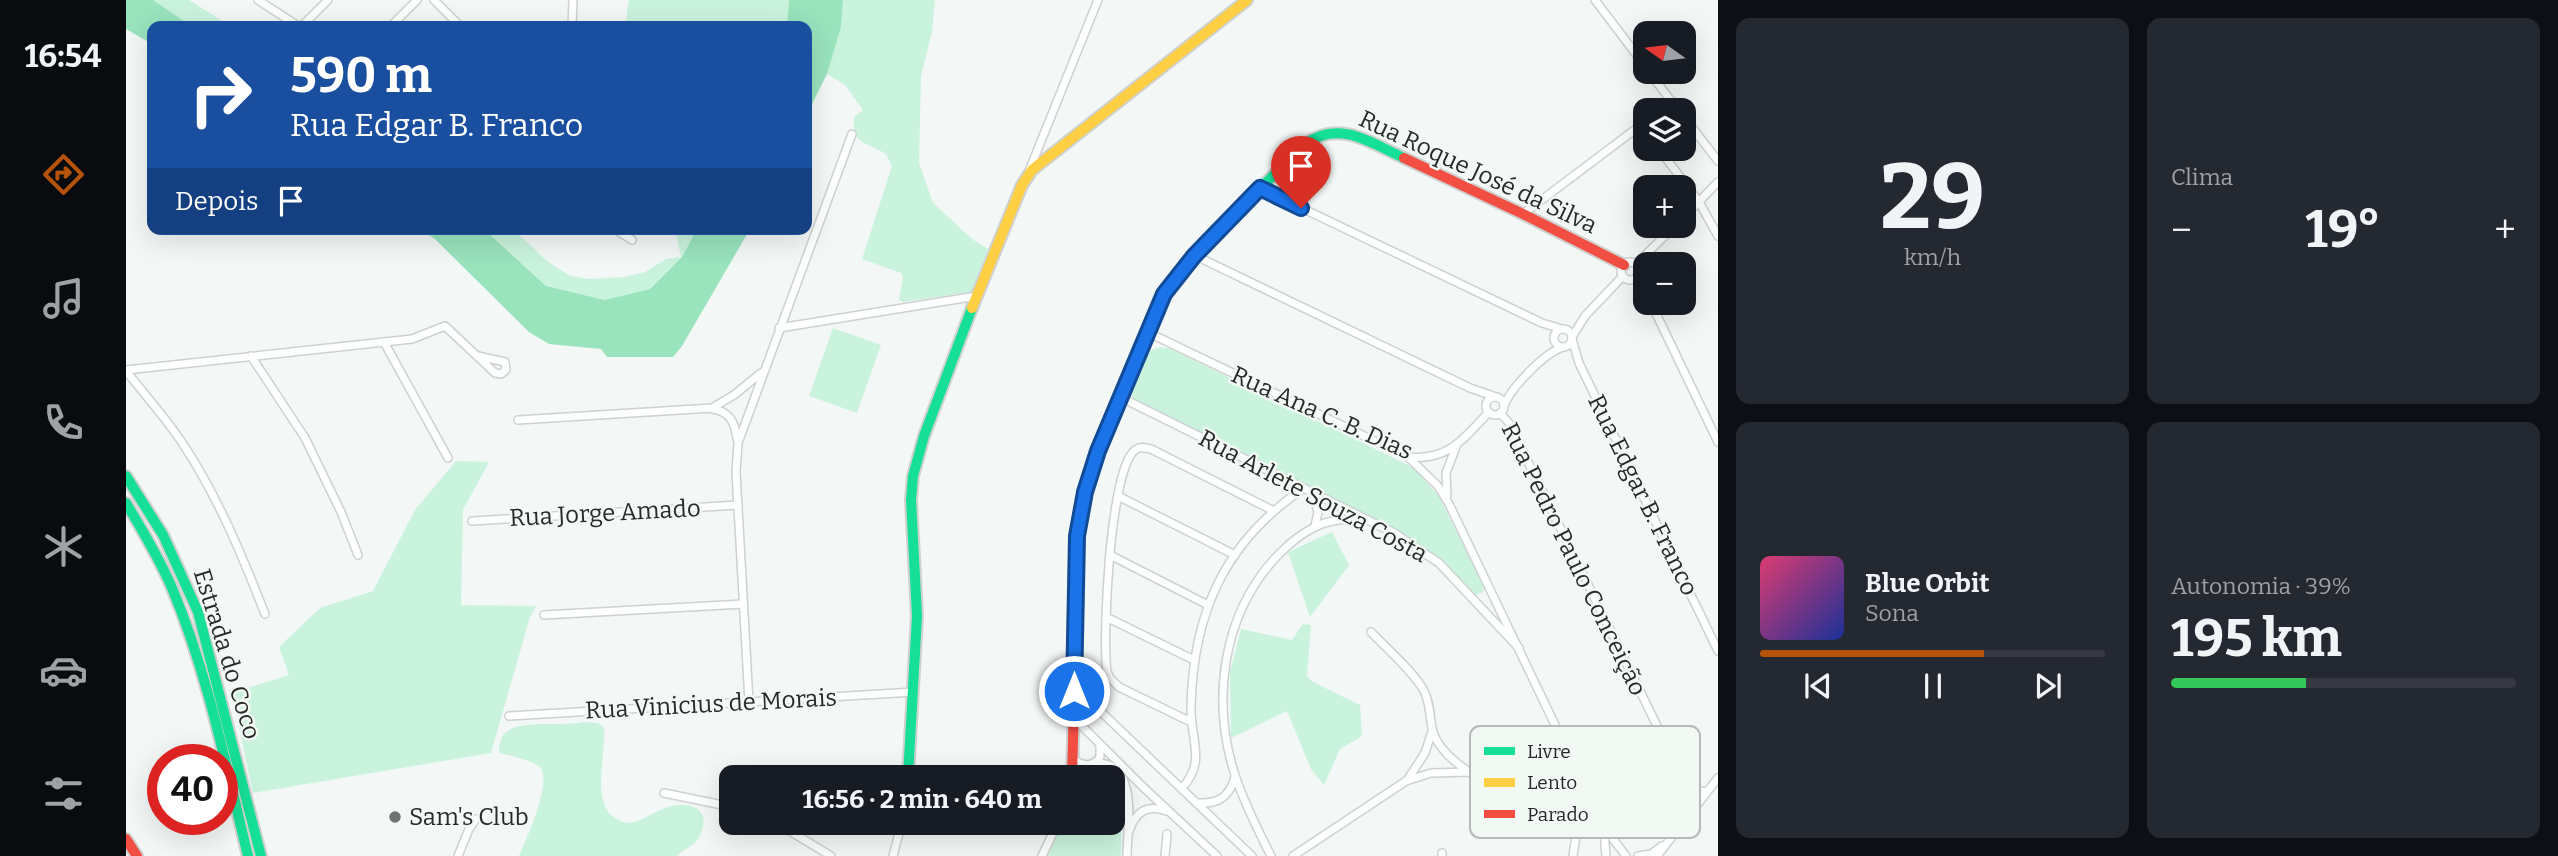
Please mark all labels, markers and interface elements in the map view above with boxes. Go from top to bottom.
north arrow [1633,21,1696,84]
map controls [1633,21,1696,315]
text: 16:54 [24,37,102,75]
text: 590 m [290,46,432,105]
icon: right [175,49,266,140]
button: layers [1633,98,1696,161]
street label: Rua Roque José da Silva [1355,105,1601,239]
text: Rua Edgar B. Franco [290,106,583,144]
pin [1271,136,1331,208]
text: 29 [1880,143,1985,252]
icon: arrive [1282,147,1320,185]
icon: directions [39,150,88,199]
text: Clima [2171,163,2233,191]
button: + [1633,175,1696,238]
icon: arrive [272,182,310,220]
text: Depois [175,186,258,217]
text: 19° [2305,198,2381,261]
text: − [2171,207,2192,253]
text: + [2494,207,2516,253]
text: km/h [1904,243,1961,271]
button: − [1633,252,1696,315]
icon: music [39,274,88,323]
street label: Rua Ana C. B. Dias [1227,360,1417,466]
street label: Rua Edgar B. Franco [1582,390,1704,600]
icon: phone [39,398,88,447]
street label: Rua Pedro Paulo Conceição [1496,418,1652,700]
street label: Rua Arlete Souza Costa [1194,424,1432,568]
street label: Rua Jorge Amado [509,494,701,532]
icon: climate [39,522,88,571]
street label: Estrada do Coco [188,565,266,743]
text: Blue Orbit [1865,568,1989,599]
text: Autonomia · 39% [2171,572,2351,600]
text: Sona [1865,599,1919,627]
text: 195 km [2171,607,2342,670]
icon: car [39,646,88,695]
position arrow [1037,654,1111,728]
icon: previous [1799,667,1837,705]
icon: pause [1914,667,1952,705]
icon: next [2029,667,2067,705]
street label: Rua Vinicius de Morais [584,683,838,725]
legend [1470,726,1700,838]
text: Livre [1527,740,1571,763]
speed limit sign: 40 [147,744,238,835]
icon: filters [39,769,88,818]
text: Lento [1527,771,1577,794]
text: 16:56 · 2 min · 640 m [802,784,1042,815]
place label: Sam's Club [409,803,529,831]
text: Parado [1527,803,1589,826]
marker: Sam's Club [387,809,403,825]

